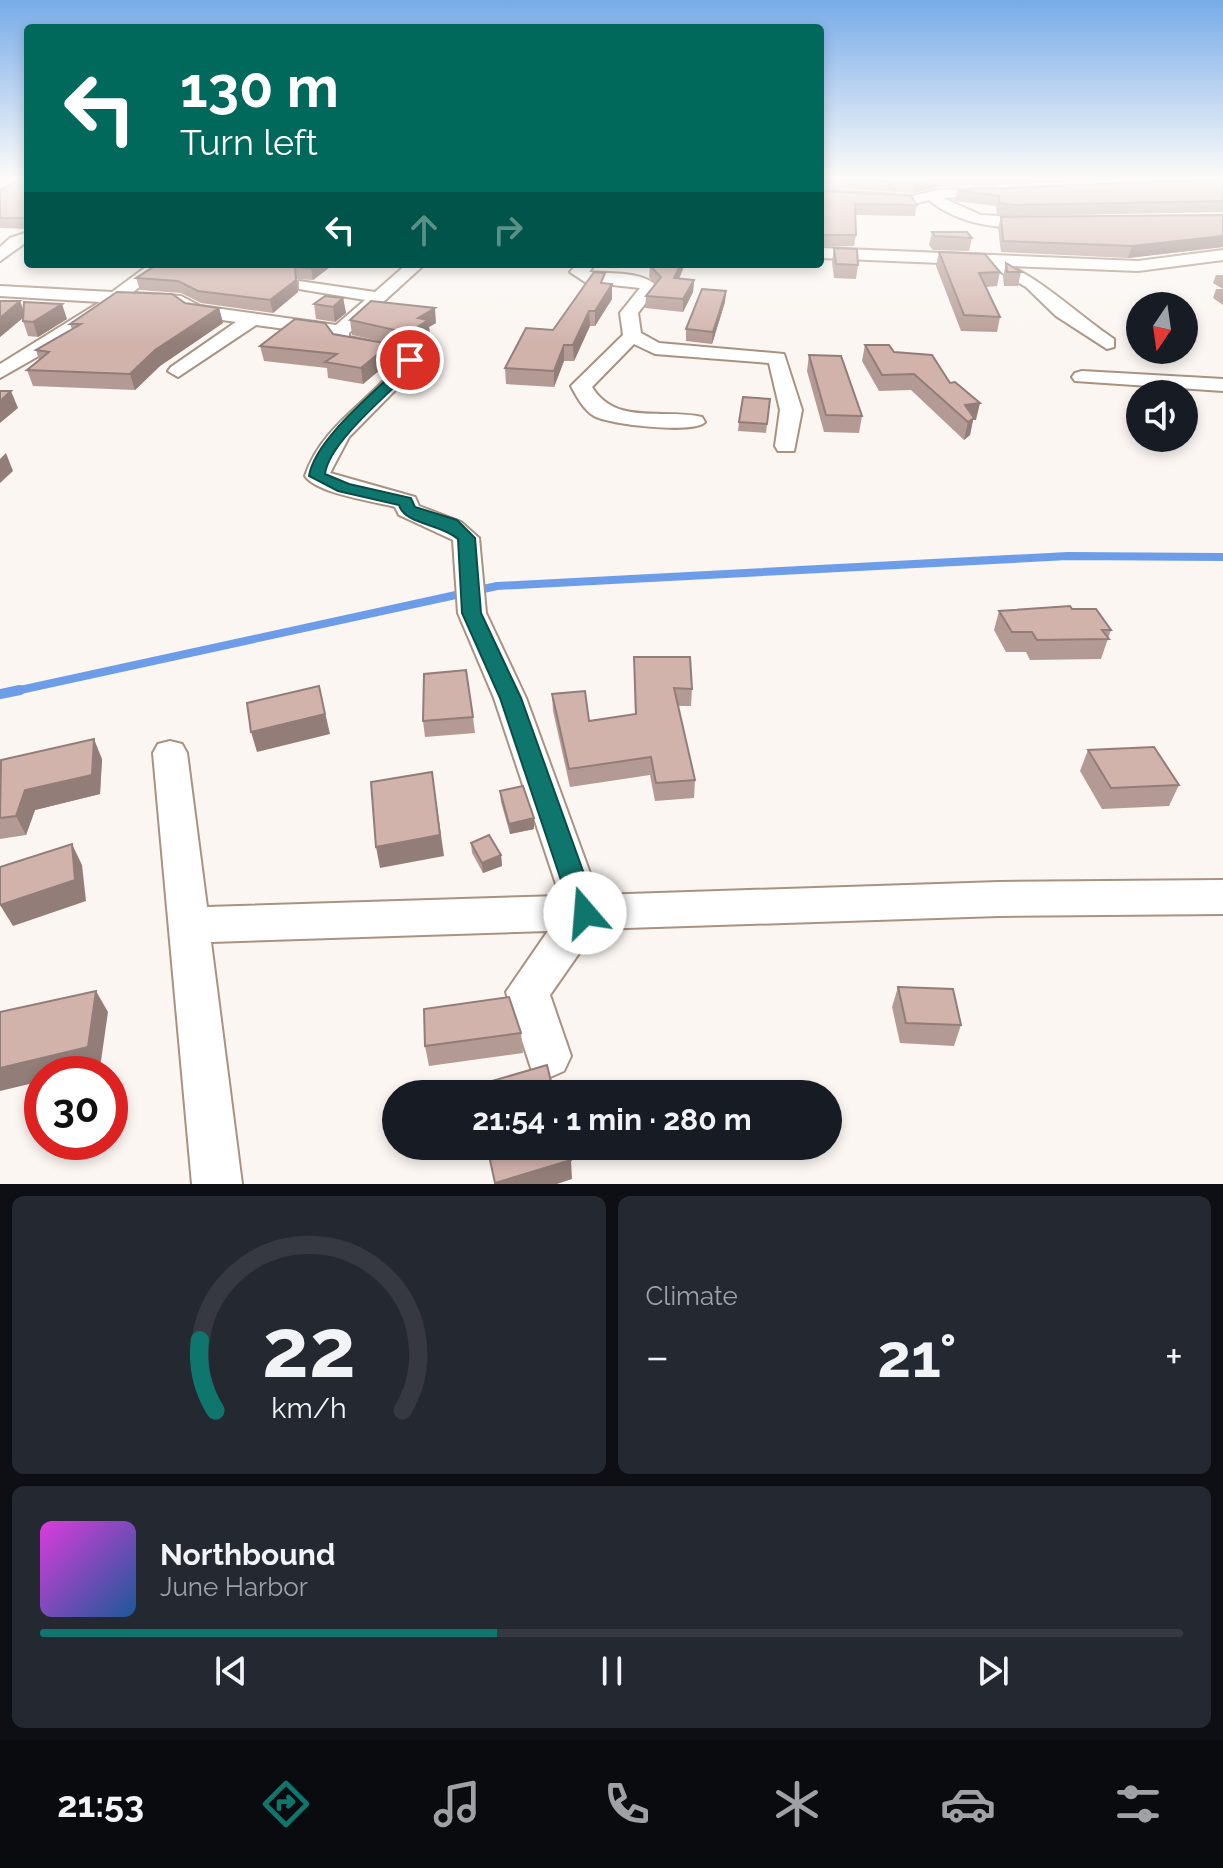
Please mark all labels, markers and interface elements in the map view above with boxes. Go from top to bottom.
text: 130 m [180,54,339,120]
icon: left [48,56,152,160]
text: Turn left [180,121,318,163]
icon: left [318,208,362,252]
icon: ahead [402,208,446,252]
icon: right [486,208,530,252]
north arrow [1126,292,1198,364]
map controls [1126,292,1198,452]
pin [376,326,444,394]
icon: arrive [388,338,432,382]
button: sound [1126,380,1198,452]
position arrow [543,871,627,955]
speed limit sign: 30 [24,1056,128,1160]
text: 21:54 · 1 min · 280 m [472,1102,752,1137]
text: Climate [646,1281,738,1311]
text: 22 [262,1299,356,1396]
text: 21° [877,1321,957,1391]
text: − [646,1331,669,1382]
text: + [1165,1331,1183,1382]
text: km/h [271,1391,346,1425]
text: Northbound [160,1537,335,1572]
text: June Harbor [160,1572,308,1602]
icon: previous [209,1649,253,1693]
icon: pause [590,1649,634,1693]
icon: next [971,1649,1015,1693]
icon: directions [258,1776,314,1832]
icon: music [429,1776,485,1832]
icon: phone [599,1776,655,1832]
icon: climate [769,1776,825,1832]
icon: car [940,1776,996,1832]
icon: filters [1110,1776,1166,1832]
text: 21:53 [57,1783,144,1825]

